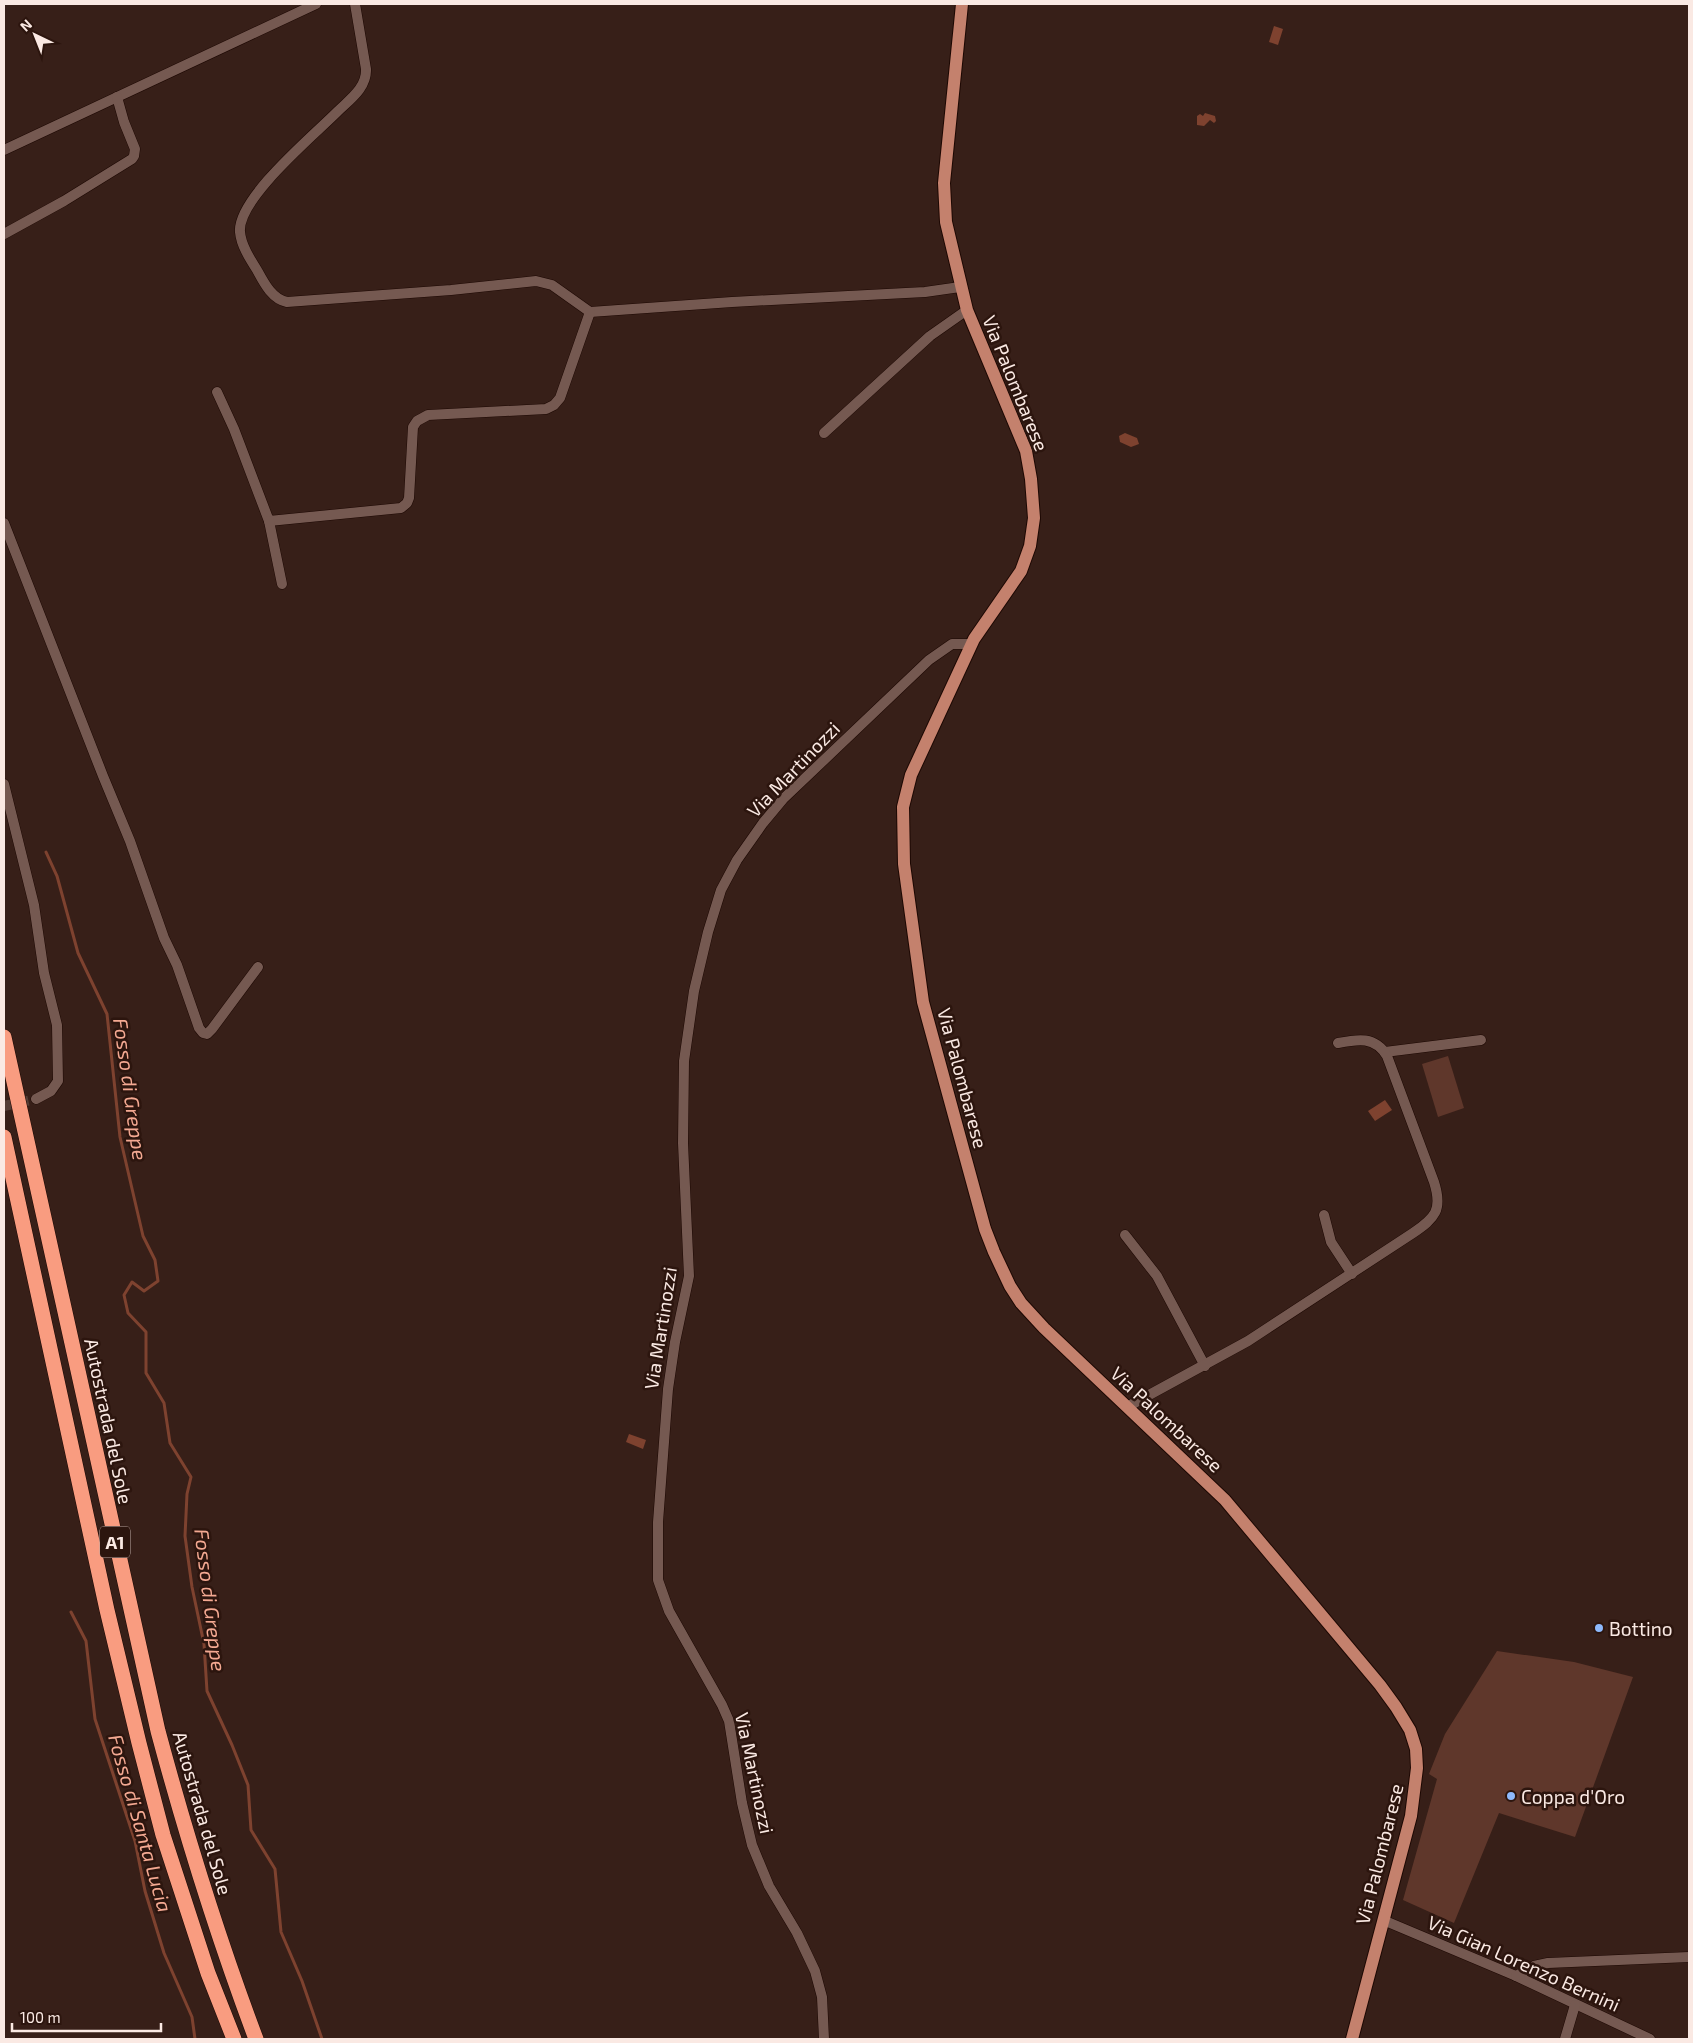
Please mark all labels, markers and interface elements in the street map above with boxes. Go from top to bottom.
north arrow [10,10,60,60]
text: N [16,15,35,35]
street label: Via Palombarese [978,312,1054,454]
street label: Via Martinozzi [742,717,844,821]
street label: Via Palombarese [933,1005,993,1151]
water label: Fosso di Greppe [109,1016,153,1162]
street label: Via Martinozzi [639,1265,681,1391]
street label: Autostrada del Sole [80,1336,138,1506]
street label: Via Palombarese [1106,1361,1228,1477]
road number: A1 [100,1526,130,1558]
water label: Fosso di Greppe [190,1527,232,1673]
place label: Bottino [1609,1617,1673,1640]
marker: Bottino [1593,1622,1605,1634]
street label: Via Martinozzi [731,1710,779,1836]
street label: Autostrada del Sole [169,1729,237,1897]
water label: Fosso di Santa Lucia [104,1731,178,1915]
street label: Via Palombarese [1350,1781,1408,1927]
place label: Coppa d'Oro [1521,1785,1625,1808]
marker: Coppa d'Oro [1505,1790,1517,1802]
street label: Via Gian Lorenzo Bernini [1424,1910,1624,2016]
scale bar [12,2000,161,2032]
text: 100 m [20,2008,61,2026]

